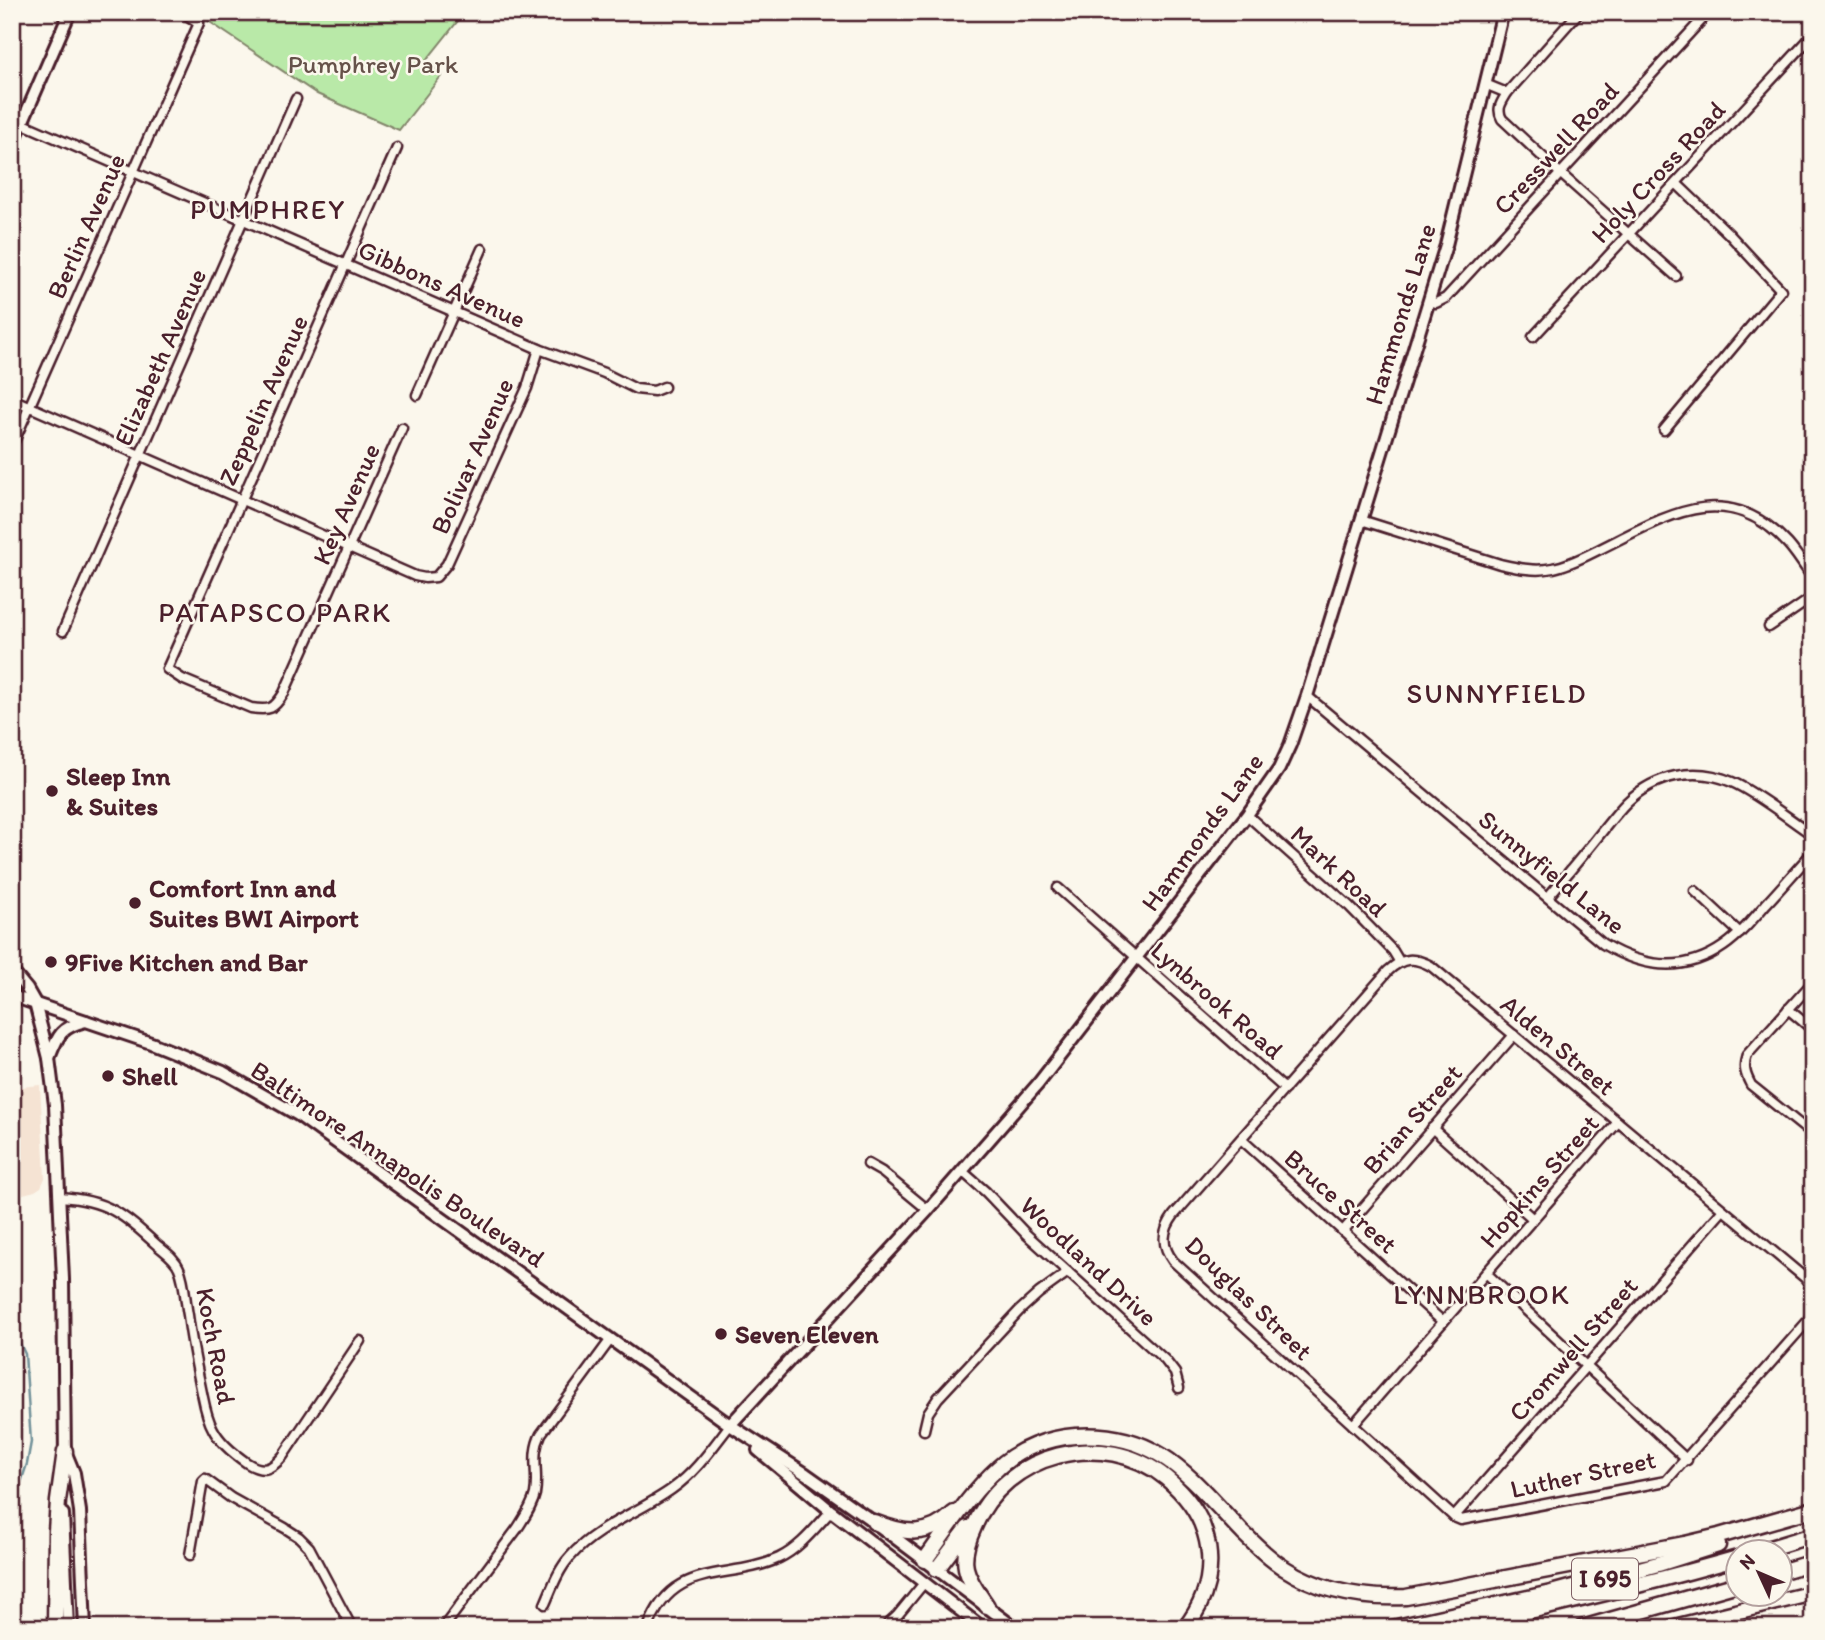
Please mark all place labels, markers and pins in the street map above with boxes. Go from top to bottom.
place label: Sleep Inn & Suites [66,760,171,822]
marker: Sleep Inn & Suites [44,783,60,799]
place label: Comfort Inn and Suites BWI Airport [149,872,359,934]
marker: Comfort Inn and Suites BWI Airport [127,895,143,911]
place label: 9Five Kitchen and Bar [65,946,309,978]
marker: 9Five Kitchen and Bar [43,954,59,970]
place label: Shell [122,1060,178,1092]
marker: Shell [100,1068,116,1084]
place label: Seven Eleven [735,1318,879,1350]
marker: Seven Eleven [713,1326,729,1342]

